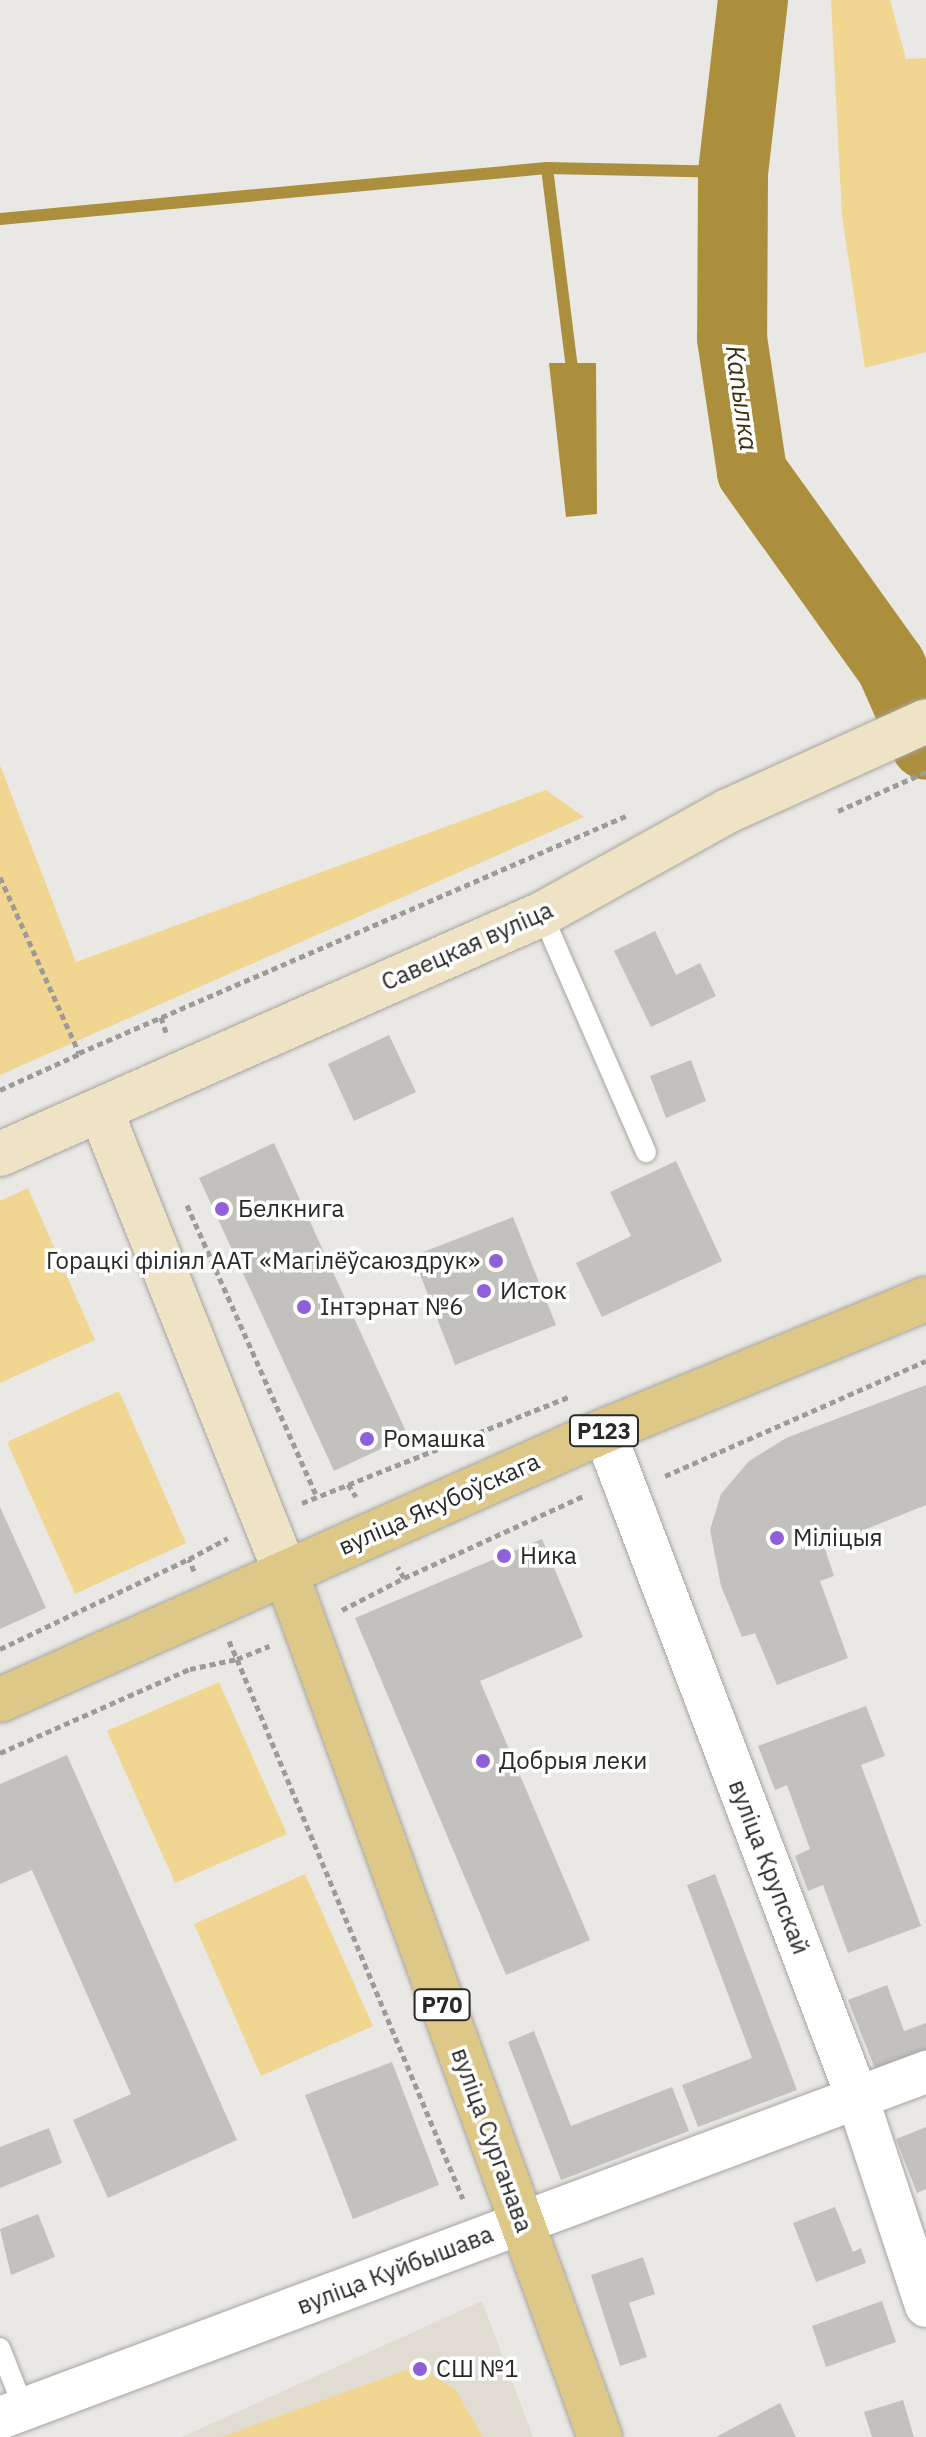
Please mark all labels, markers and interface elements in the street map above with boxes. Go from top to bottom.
water label: Капылка [719,343,765,453]
street label: Савецкая вуліца [377,895,557,997]
place label: Белкнига [238,1195,344,1223]
marker: Белкнига [213,1200,231,1218]
place label: Горацкі філіял ААТ «Магілёўсаюздрук» [46,1247,480,1275]
marker: Горацкі філіял ААТ «Магілёўсаюздрук» [487,1252,505,1270]
place label: Исток [500,1277,567,1305]
marker: Исток [475,1282,493,1300]
place label: Інтэрнат №6 [320,1293,464,1321]
marker: Інтэрнат №6 [295,1298,313,1316]
road number: Р123 [568,1413,640,1449]
place label: Ромашка [383,1425,485,1453]
marker: Ромашка [358,1430,376,1448]
street label: вуліца Якубоўскага [334,1447,544,1561]
place label: Міліцыя [793,1524,883,1552]
marker: Міліцыя [768,1529,786,1547]
place label: Ника [520,1542,577,1570]
marker: Ника [495,1547,513,1565]
place label: Добрыя леки [499,1747,647,1775]
marker: Добрыя леки [474,1752,492,1770]
street label: вуліца Крупскай [722,1776,816,1958]
road number: Р70 [412,1987,472,2023]
street label: вуліца Сурганава [445,2044,539,2236]
street label: вуліца Куйбышава [293,2219,497,2321]
place label: СШ №1 [436,2355,519,2383]
marker: СШ №1 [411,2360,429,2378]

